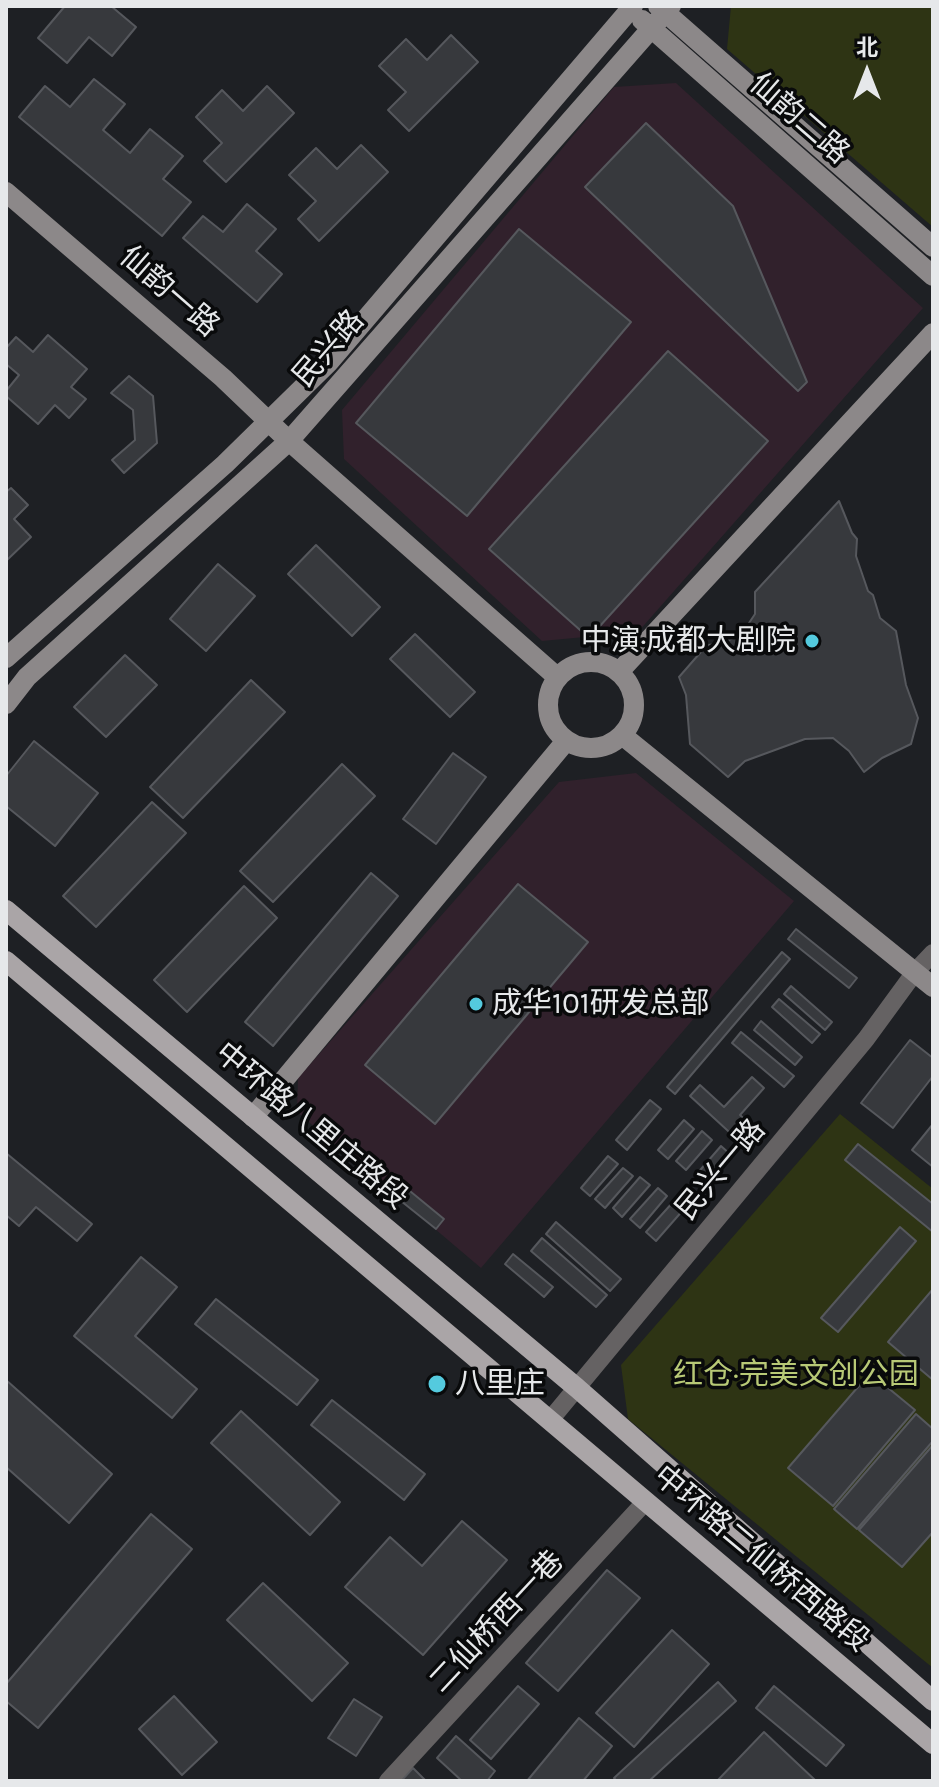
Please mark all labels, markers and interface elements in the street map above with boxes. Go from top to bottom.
north arrow [827,32,907,112]
text: 北 [856,35,878,61]
street label: 仙韵二路 [742,66,856,172]
street label: 仙韵一路 [112,239,226,345]
street label: 民兴路 [286,303,372,395]
place label: 中演·成都大剧院 [581,623,796,659]
marker: 中演·成都大剧院 [803,632,821,650]
place label: 成华101研发总部 [492,986,710,1022]
marker: 成华101研发总部 [467,995,485,1013]
street label: 中环路八里庄路段 [208,1035,414,1217]
street label: 民兴一路 [669,1112,773,1228]
park label: 红仓·完美文创公园 [673,1357,919,1393]
place label: 八里庄 [455,1366,545,1402]
marker: 八里庄 [426,1373,448,1395]
street label: 中环路二仙桥西路段 [646,1458,876,1660]
street label: 二仙桥西一巷 [422,1544,572,1700]

